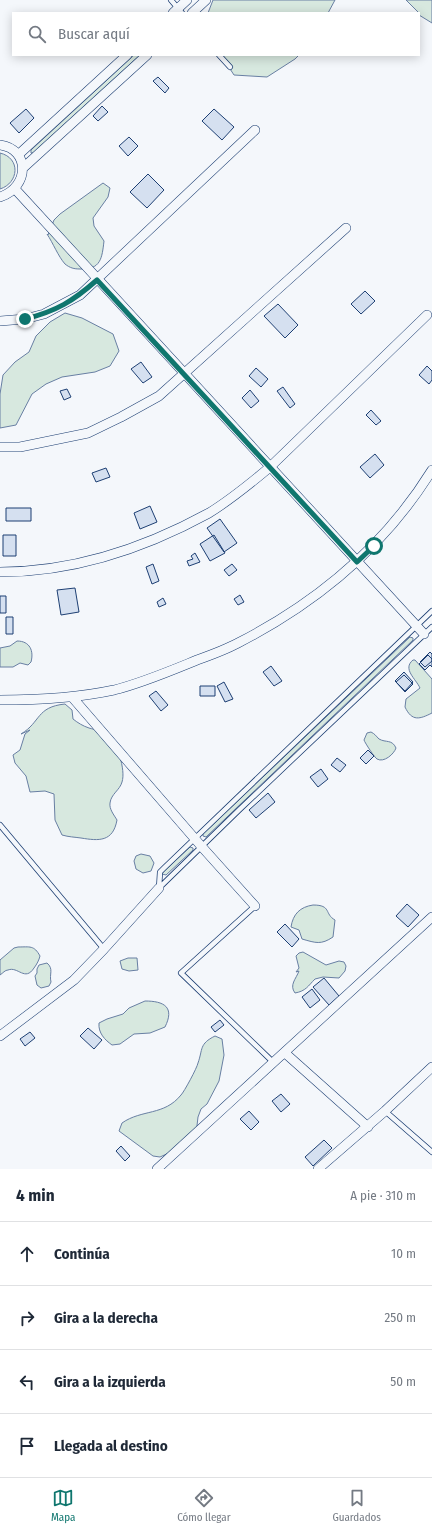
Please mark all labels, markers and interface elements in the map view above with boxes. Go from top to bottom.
search box [12,12,420,56]
icon: search [26,23,48,45]
text: Buscar aquí [58,25,130,43]
route end [16,310,34,328]
route start [365,537,383,555]
text: 4 min [16,1185,55,1206]
text: A pie · 310 m [350,1188,416,1203]
icon: ahead [16,1243,38,1265]
text: Continúa [54,1245,110,1263]
text: 10 m [391,1246,416,1261]
icon: right [16,1307,38,1329]
text: Gira a la derecha [54,1309,158,1327]
text: 250 m [384,1310,416,1325]
icon: left [16,1371,38,1393]
text: Gira a la izquierda [54,1373,166,1391]
text: 50 m [390,1374,416,1389]
icon: arrive [16,1435,38,1457]
text: Llegada al destino [54,1437,168,1455]
tab: Mapa [51,1487,75,1524]
tab: Cómo llegar [177,1487,231,1524]
tab: Guardados [332,1487,381,1524]

